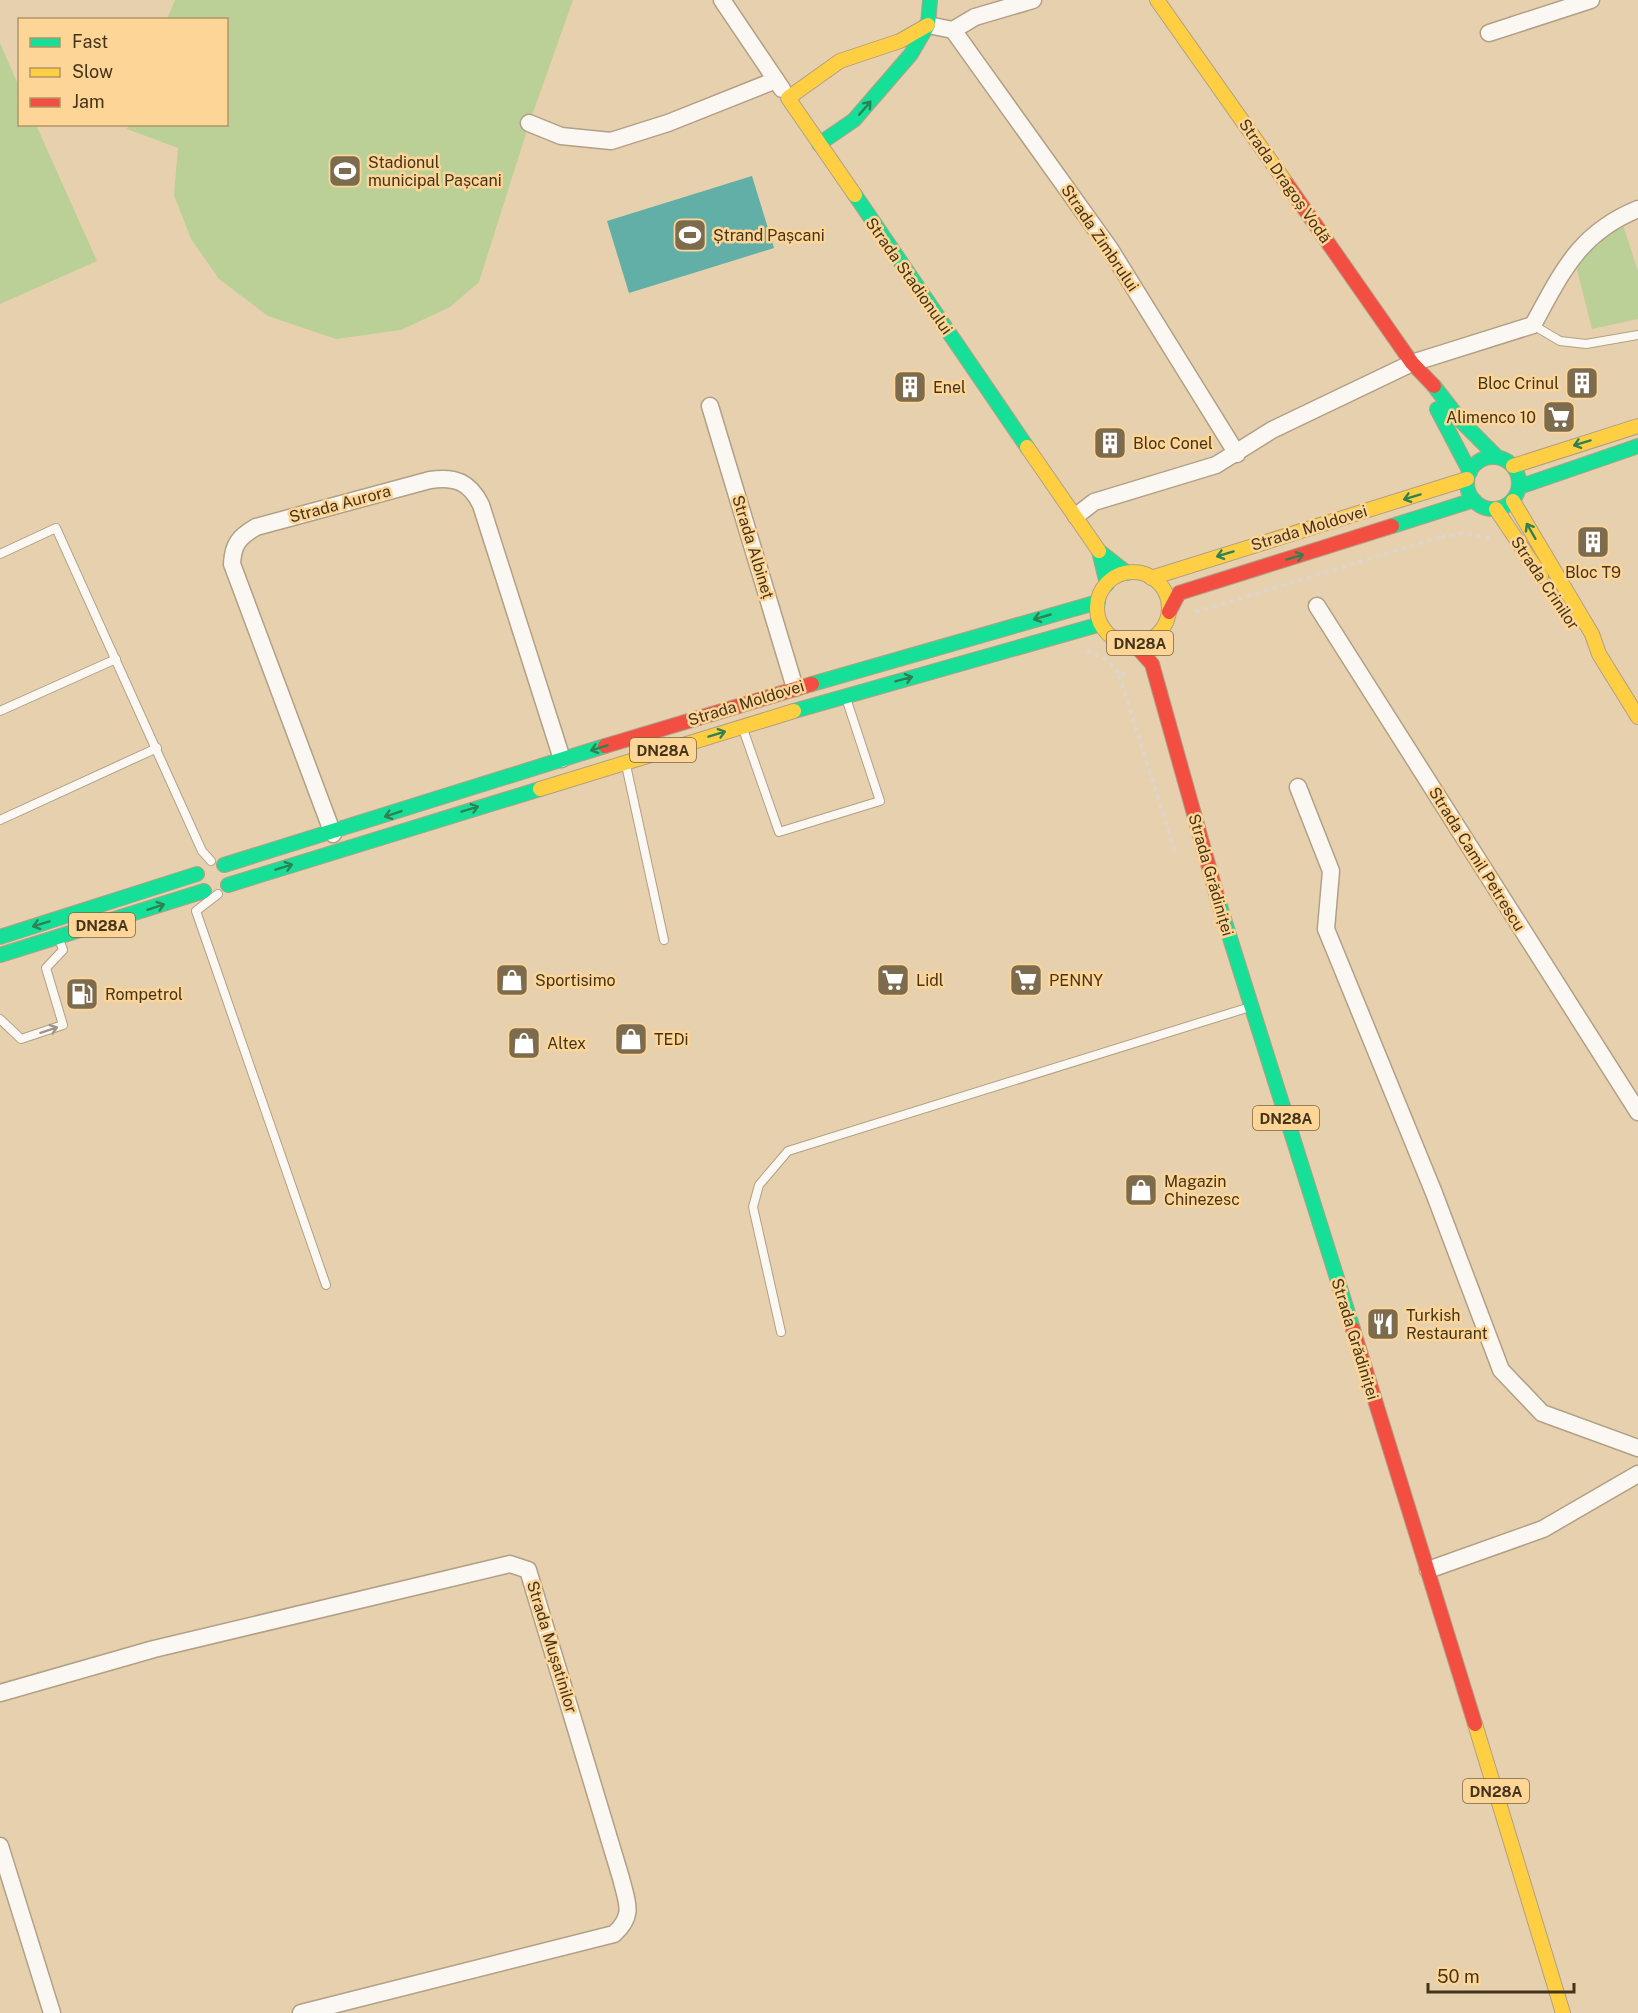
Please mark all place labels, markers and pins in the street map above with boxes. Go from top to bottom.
sports icon: Stadionul municipal Pașcani [327,153,363,189]
place label: Stadionul municipal Pașcani [368,153,502,190]
sports icon: Ștrand Pașcani [672,217,708,253]
place label: Ștrand Pașcani [713,226,825,245]
building icon: Bloc Crinul [1564,365,1600,401]
building icon: Enel [892,369,928,405]
place label: Bloc Crinul [1477,374,1559,393]
place label: Enel [933,378,966,397]
supermarket icon: Alimenco 10 [1541,399,1577,435]
place label: Alimenco 10 [1446,408,1536,427]
building icon: Bloc Conel [1092,425,1128,461]
place label: Bloc Conel [1133,434,1213,453]
building icon: Bloc T9 [1575,524,1611,560]
place label: Bloc T9 [1565,563,1621,582]
shop icon: Sportisimo [494,962,530,998]
supermarket icon: Lidl [875,962,911,998]
supermarket icon: PENNY [1008,962,1044,998]
place label: Sportisimo [535,971,616,990]
place label: Lidl [916,971,944,990]
place label: PENNY [1049,971,1103,990]
fuel station icon: Rompetrol [64,976,100,1012]
place label: Rompetrol [105,985,183,1004]
shop icon: TEDi [613,1021,649,1057]
shop icon: Altex [506,1025,542,1061]
place label: TEDi [654,1030,689,1049]
place label: Altex [547,1034,586,1053]
shop icon: Magazin Chinezesc [1123,1172,1159,1208]
place label: Magazin Chinezesc [1164,1172,1240,1209]
restaurant icon: Turkish Restaurant [1365,1306,1401,1342]
place label: Turkish Restaurant [1406,1306,1488,1343]

